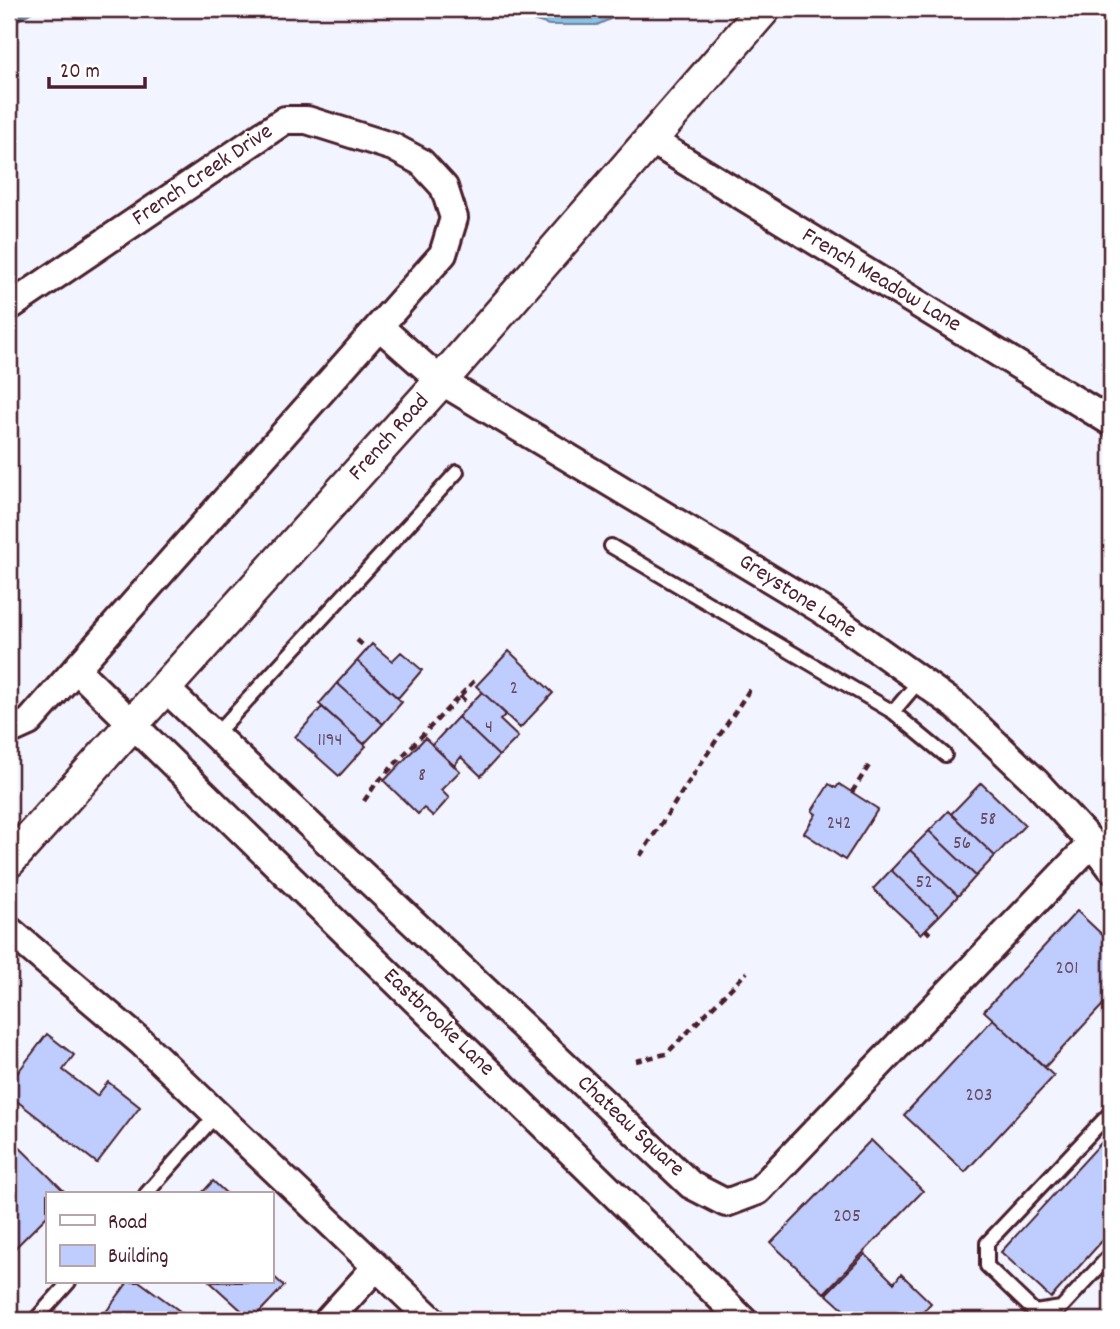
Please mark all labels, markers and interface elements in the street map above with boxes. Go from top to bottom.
scale bar [49,46,145,90]
text: 20 m [60,58,100,88]
street label: French Creek Drive [126,117,280,235]
street label: French Meadow Lane [795,220,967,342]
street label: French Road [342,387,438,489]
street label: Greystone Lane [731,546,863,648]
house number: 2 [510,676,518,703]
house number: 4 [485,715,493,742]
house number: 1194 [318,728,342,755]
house number: 8 [418,763,426,790]
house number: 58 [980,807,996,834]
house number: 242 [827,811,851,838]
house number: 56 [953,831,971,858]
house number: 52 [915,870,933,897]
house number: 201 [1056,956,1078,983]
street label: Eastbrooke Lane [375,961,501,1085]
street label: Chateau Square [569,1068,691,1186]
house number: 203 [965,1083,993,1110]
legend [46,1192,273,1284]
house number: 205 [833,1204,861,1231]
text: Road [108,1209,147,1239]
text: Building [108,1243,168,1273]

